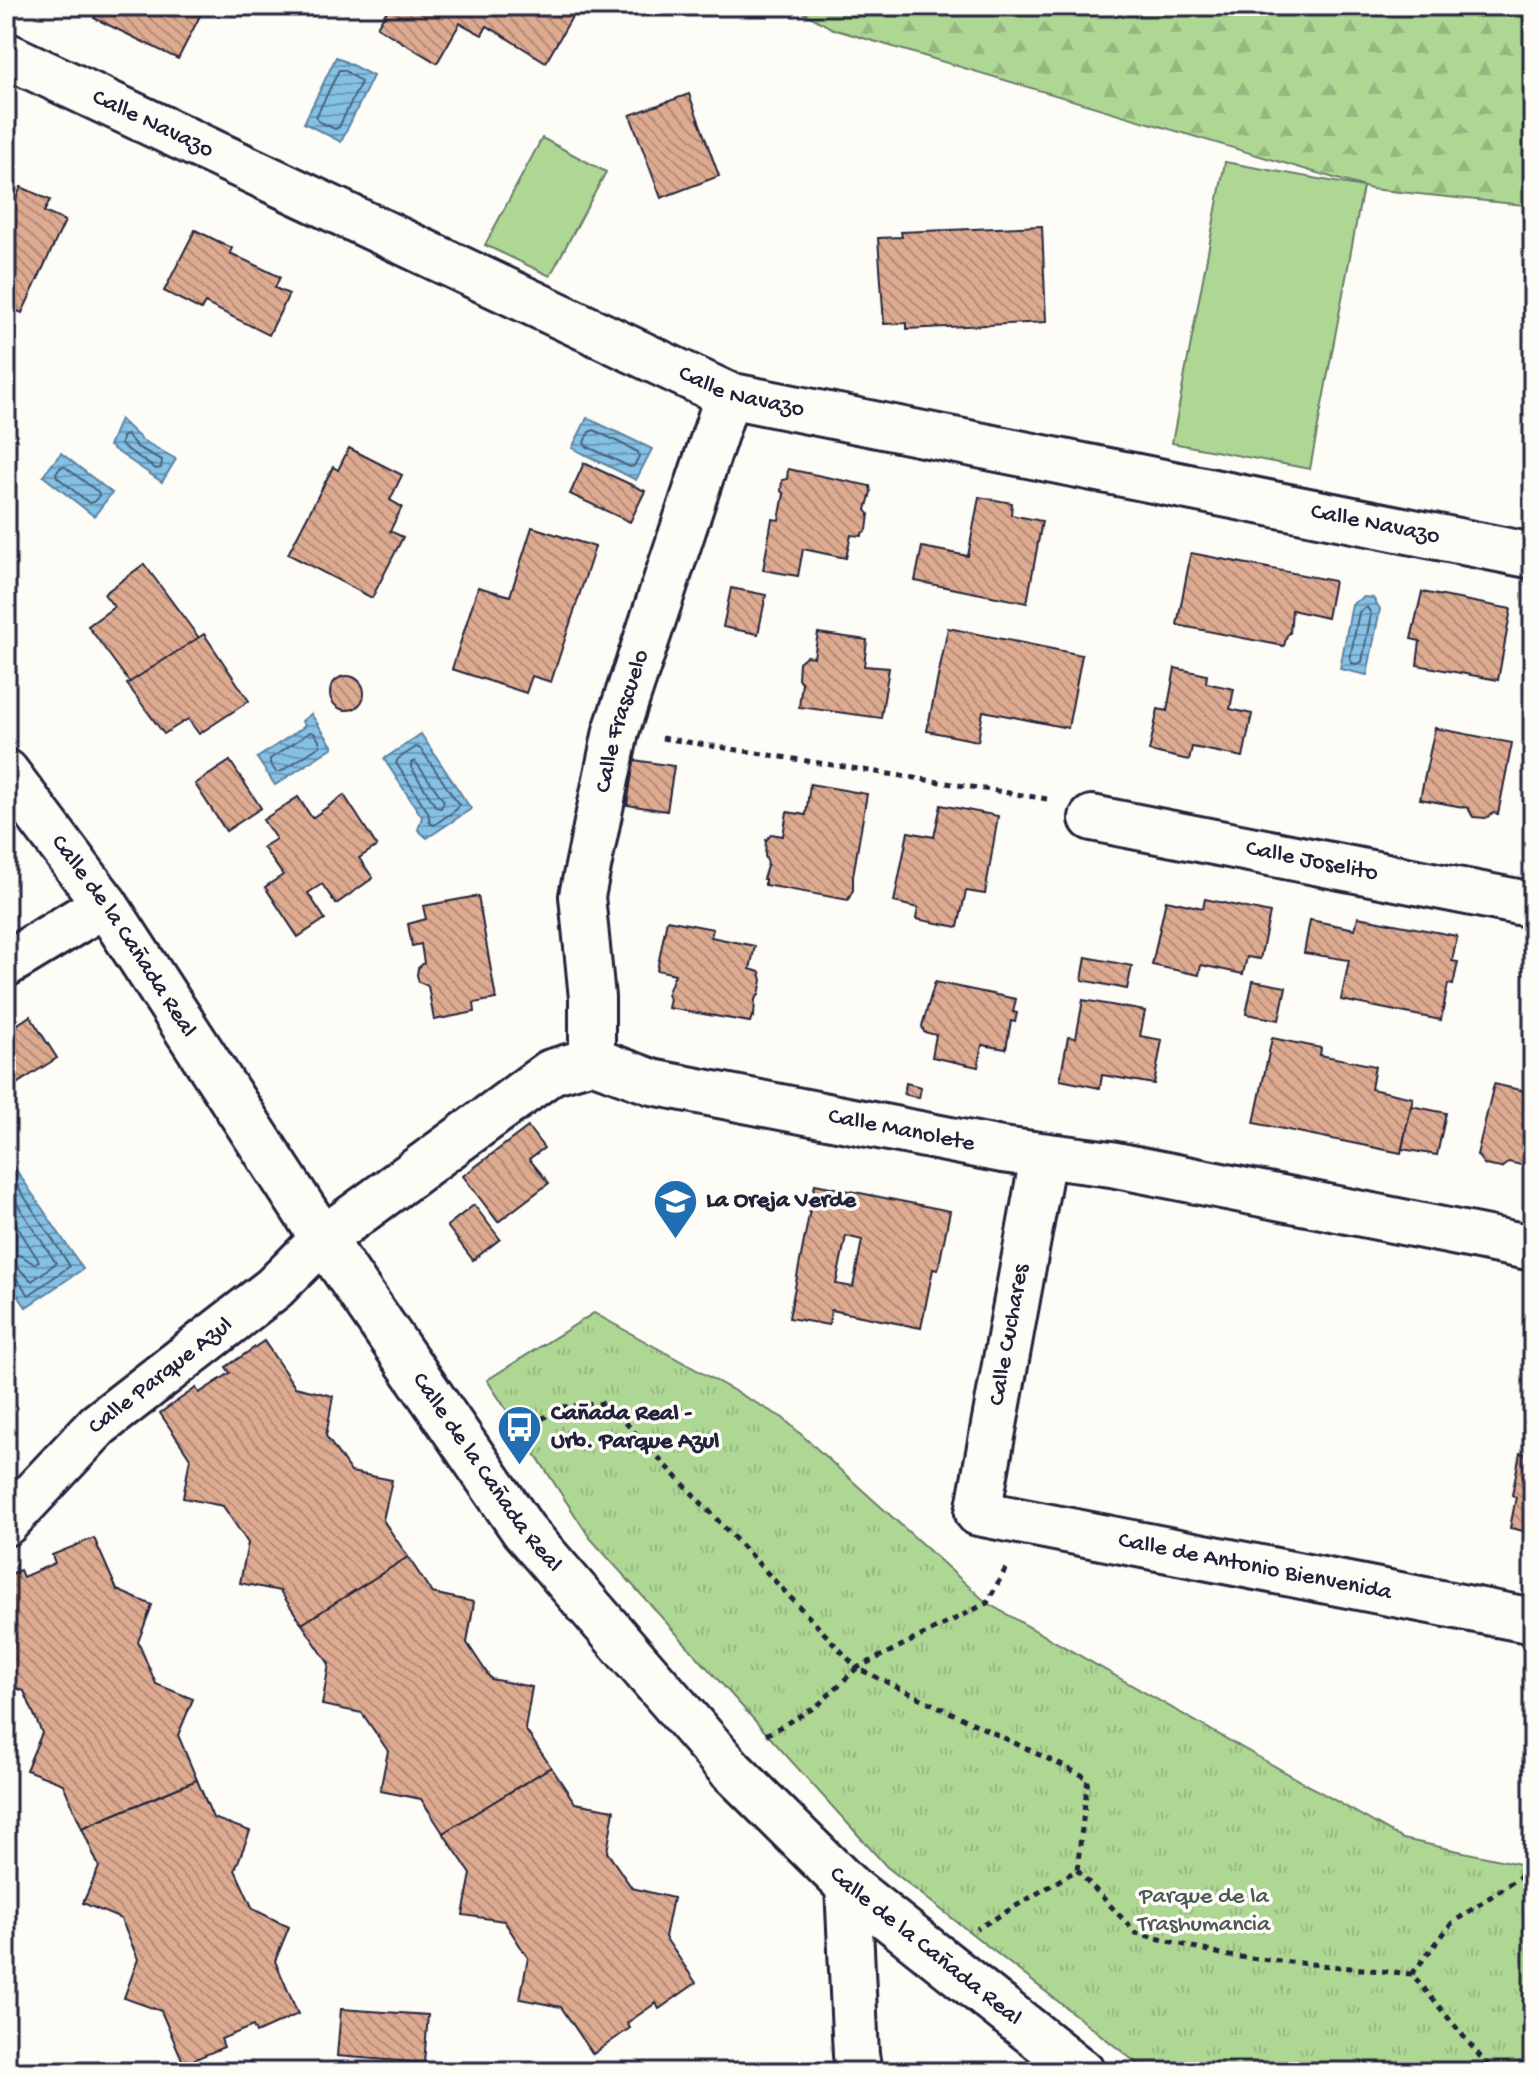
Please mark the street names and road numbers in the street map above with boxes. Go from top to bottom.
street label: Calle Navazo [87,83,218,165]
street label: Calle Navazo [673,359,807,424]
street label: Calle Navazo [1308,497,1442,551]
street label: Calle Frascuelo [589,646,657,795]
street label: Calle de la Cañada Real [44,829,203,1043]
street label: Calle Joselito [1243,834,1380,889]
street label: Calle Manolete [826,1102,978,1159]
street label: Calle Cuchares [983,1261,1037,1408]
street label: Calle Parque Azul [82,1311,239,1441]
street label: Calle de la Cañada Real [405,1367,568,1579]
street label: Calle de Antonio Bienvenida [1116,1526,1395,1608]
street label: Calle de la Cañada Real [822,1860,1027,2033]

